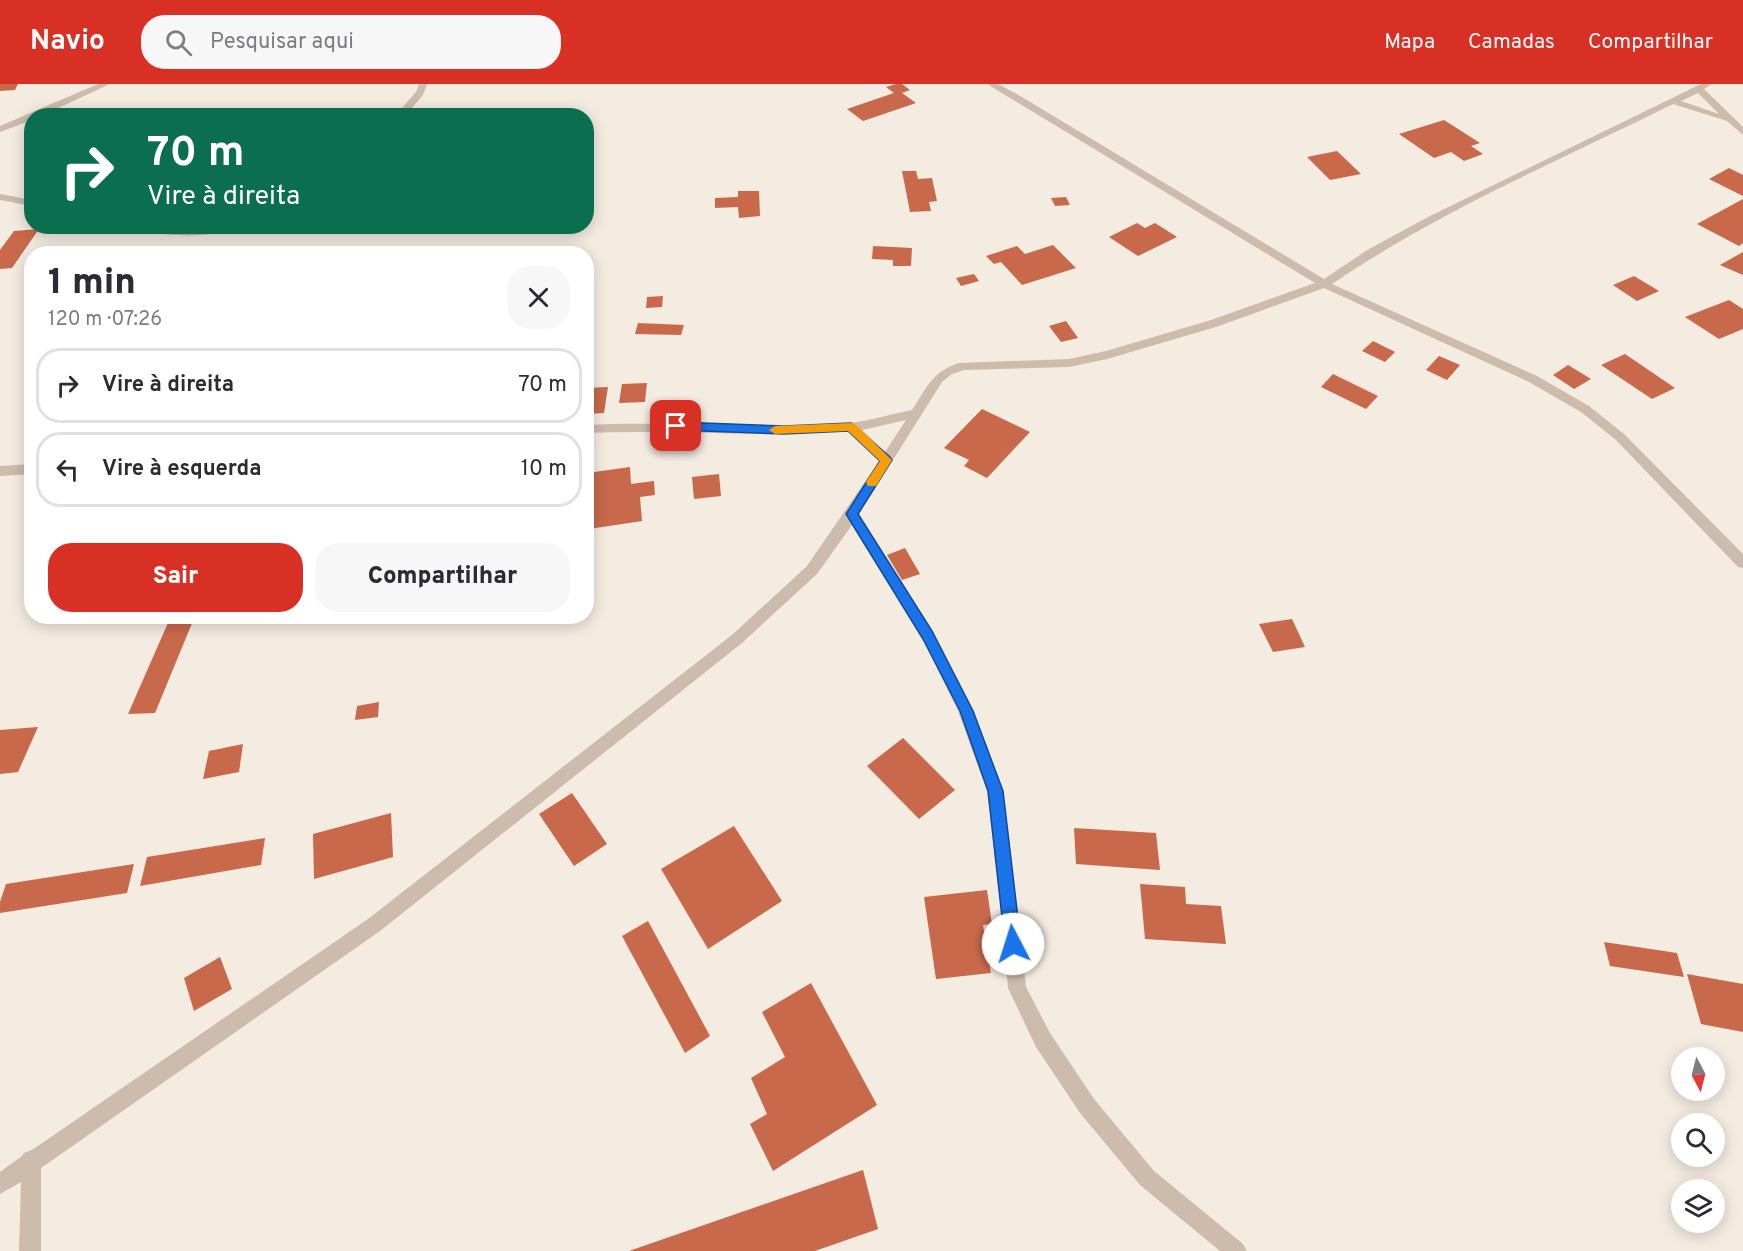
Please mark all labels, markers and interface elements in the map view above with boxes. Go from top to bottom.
search box [141,15,561,69]
text: Navio [30,24,105,60]
icon: search [162,26,195,59]
text: Pesquisar aqui [210,29,354,56]
text: Mapa [1384,29,1435,56]
text: Camadas [1468,29,1555,56]
text: Compartilhar [1588,29,1713,56]
text: 70 m [147,128,245,181]
icon: right [48,132,126,210]
text: Vire à direita [147,180,300,214]
text: 1 min [48,261,136,307]
button: close [507,266,570,329]
text: 120 m · 07:26 [48,307,162,333]
icon: right [51,369,84,402]
text: Vire à direita [102,372,234,399]
text: 70 m [518,372,567,399]
pin [650,400,701,451]
icon: arrive [659,409,692,442]
icon: left [51,453,84,486]
text: Vire à esquerda [102,456,261,483]
text: 10 m [521,456,567,483]
button: Sair [48,543,303,612]
button: Compartilhar [315,543,570,612]
position arrow [981,912,1045,976]
north arrow [1671,1047,1725,1101]
map controls [1671,1047,1725,1233]
button: search [1671,1113,1725,1167]
button: layers [1671,1179,1725,1233]

